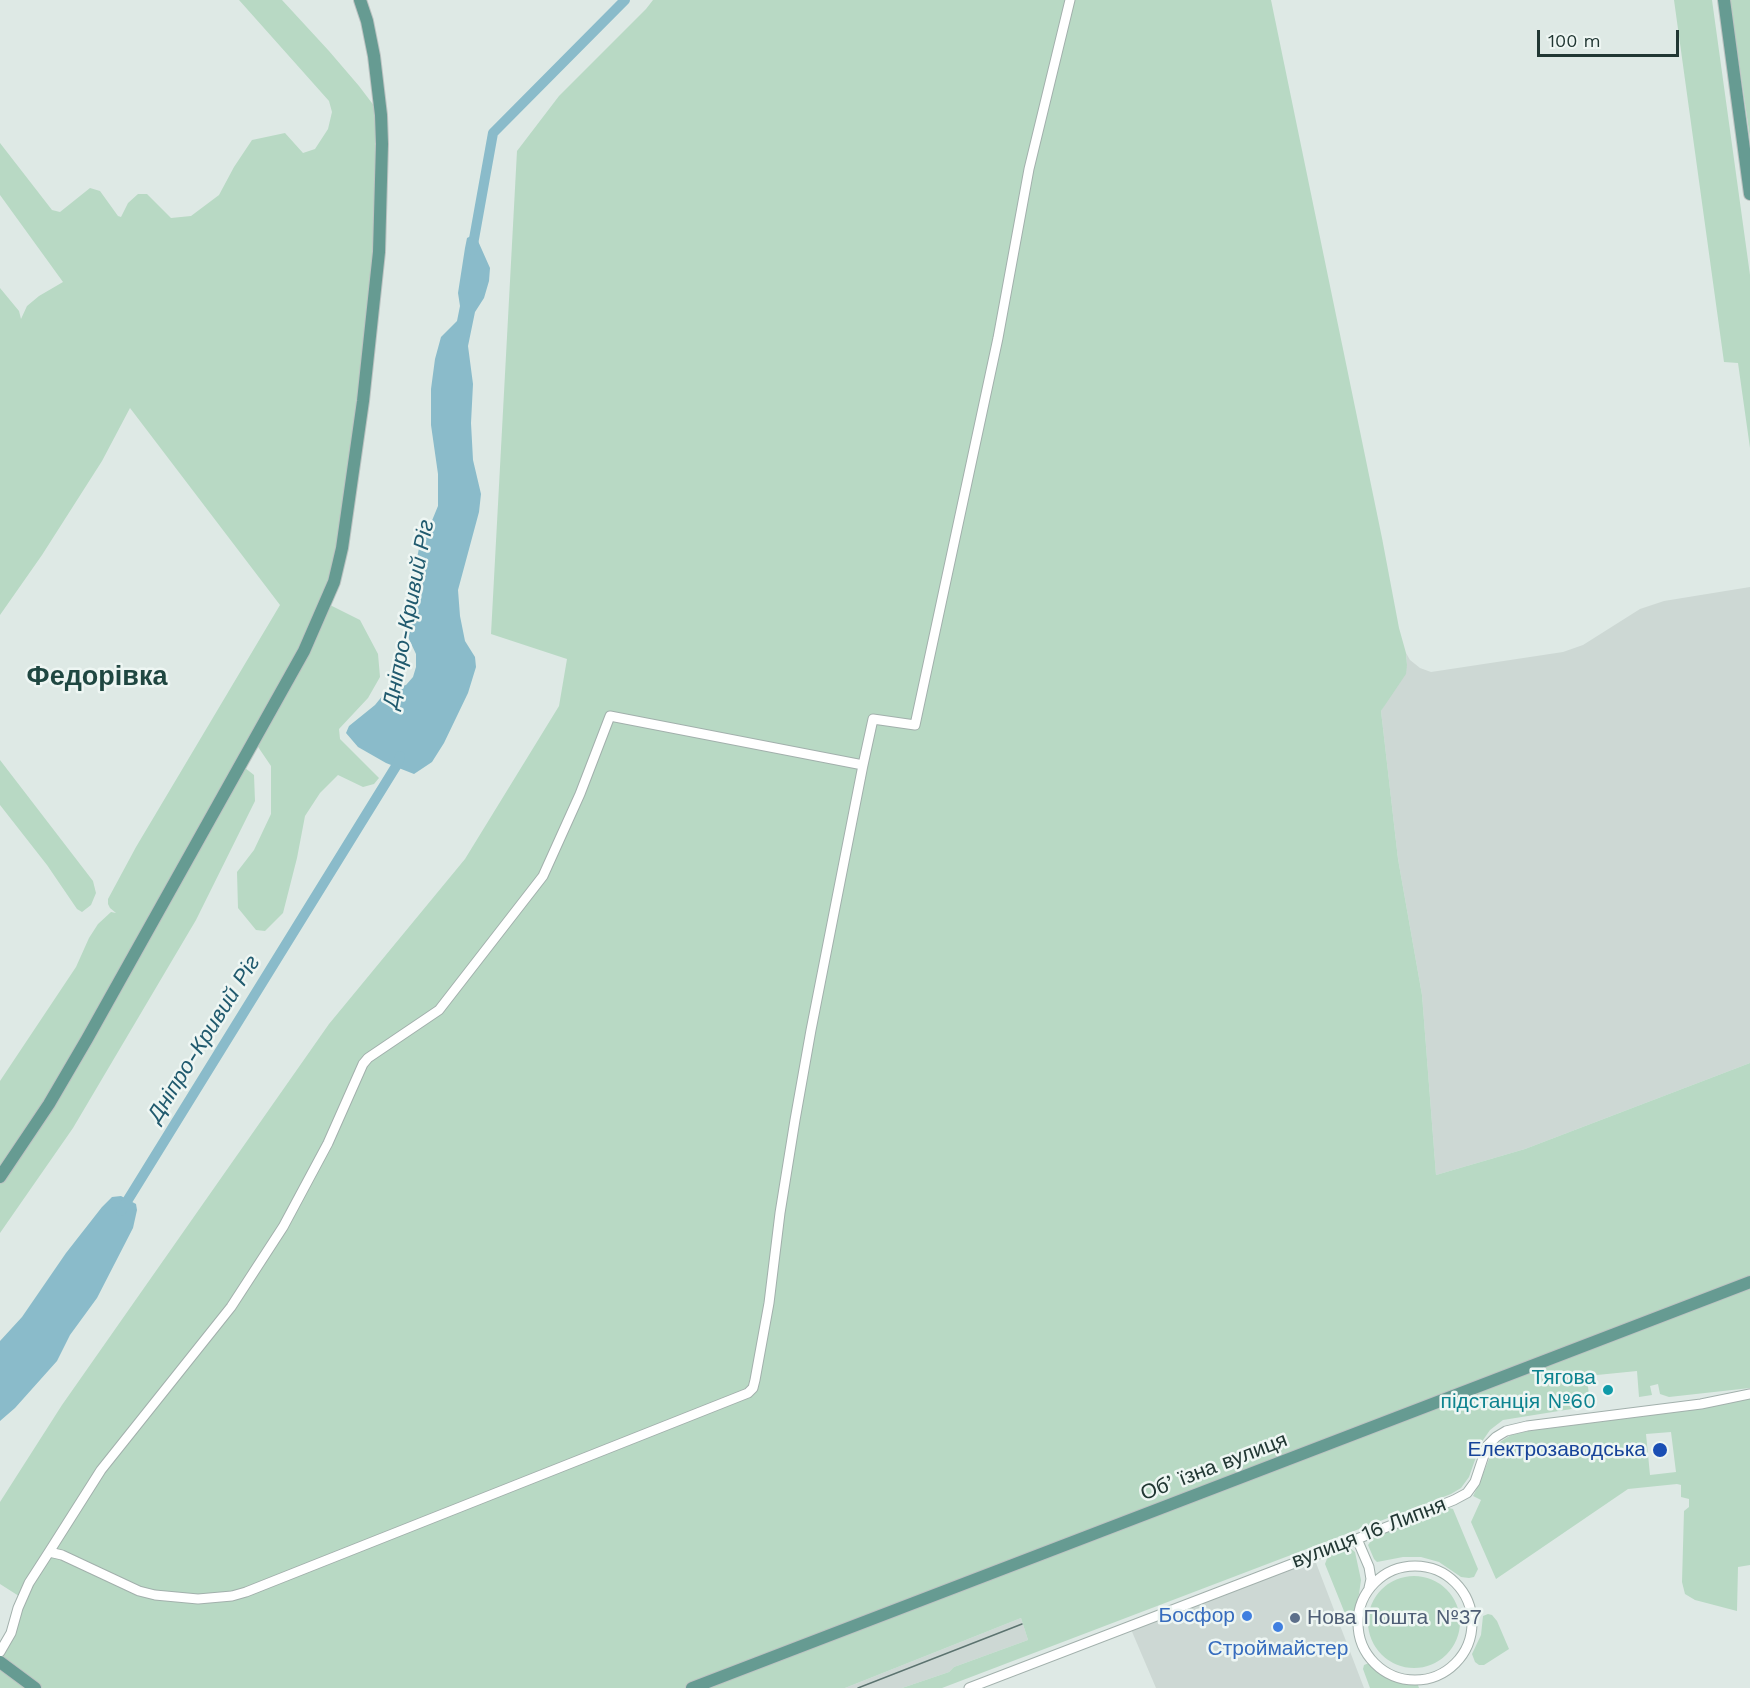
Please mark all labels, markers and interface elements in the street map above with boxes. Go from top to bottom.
scale bar [1540,18,1682,56]
text: 100 m [1548,30,1601,51]
water label: Дніпро-Кривий Ріг [378,518,440,710]
district label: Федорівка [27,661,167,693]
water label: Дніпро-Кривий Ріг [142,951,266,1127]
place label: Тягова підстанція №60 [1441,1365,1596,1415]
marker: Тягова підстанція №60 [1601,1383,1615,1397]
street label: Обʼїзна вулиця [1137,1427,1291,1507]
place label: Електрозаводська [1467,1437,1646,1463]
marker: Електрозаводська [1651,1441,1669,1459]
street label: вулиця 16 Липня [1288,1492,1450,1574]
place label: Босфор [1158,1603,1235,1629]
place label: Нова Пошта №37 [1307,1605,1482,1631]
marker: Босфор [1240,1609,1254,1623]
marker: Нова Пошта №37 [1288,1611,1302,1625]
marker: Строймайстер [1271,1620,1285,1634]
place label: Строймайстер [1208,1636,1348,1662]

